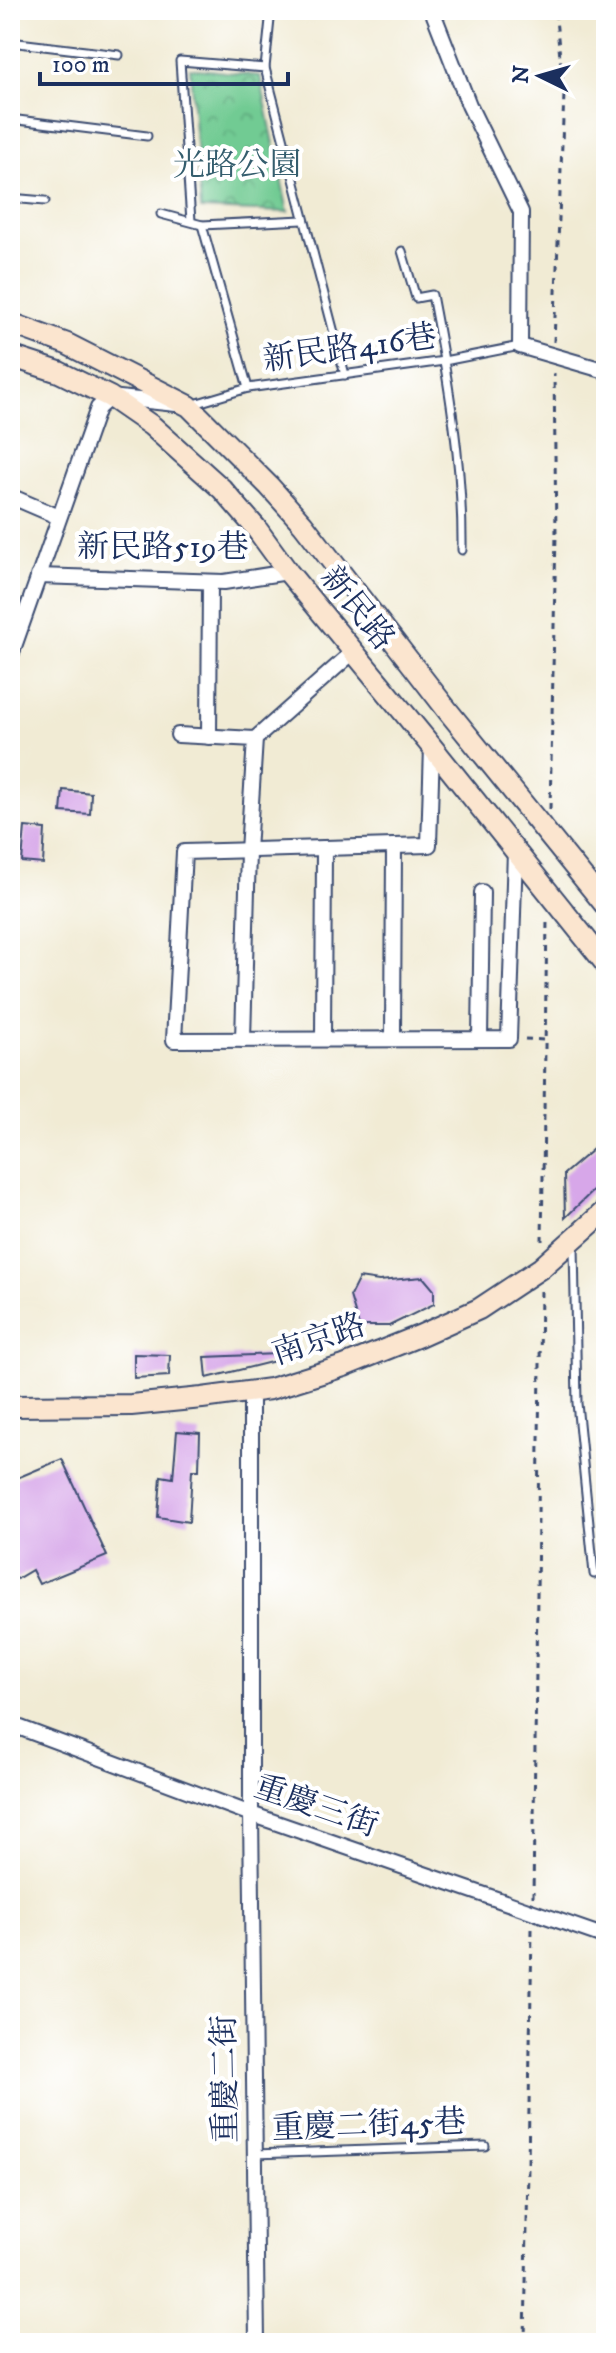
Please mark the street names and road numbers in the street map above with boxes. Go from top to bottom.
street label: 新民路416巷 [261,317,439,381]
street label: 新民路519巷 [77,528,249,568]
street label: 新民路 [311,559,403,659]
street label: 南京路 [267,1305,371,1375]
street label: 重慶三街 [249,1767,383,1847]
street label: 重慶二街 [205,2015,247,2143]
street label: 重慶二街45巷 [271,2103,467,2149]

